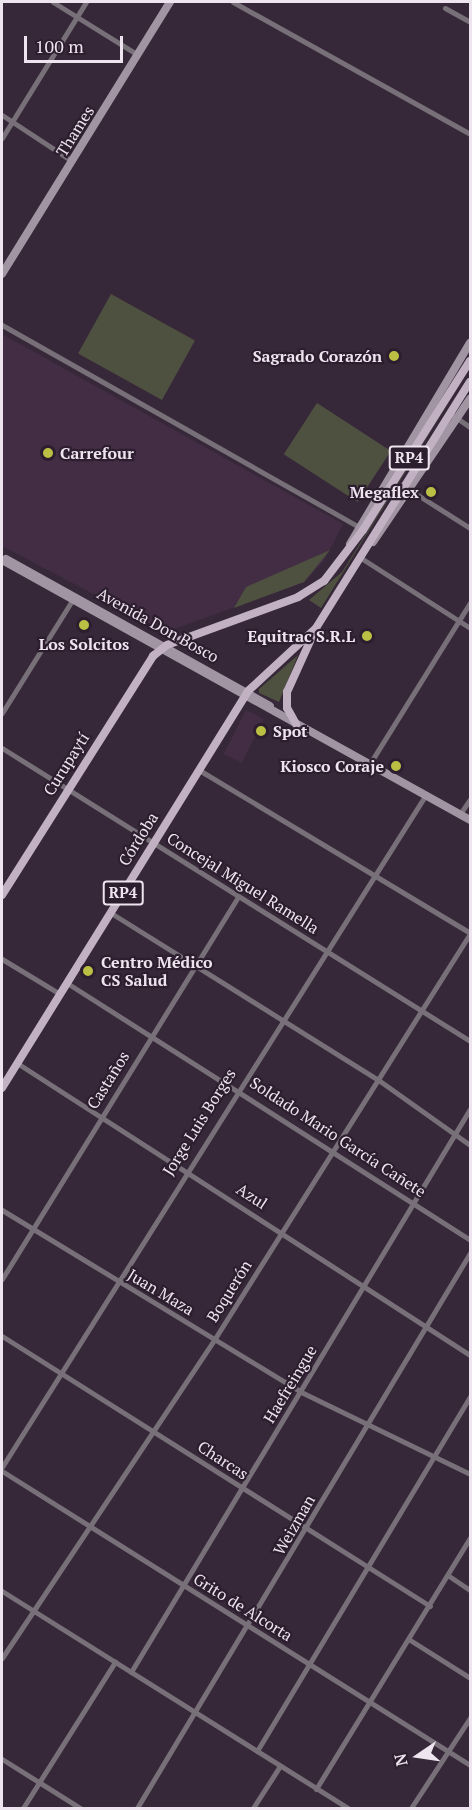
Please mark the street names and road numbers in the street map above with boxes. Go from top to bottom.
street label: Thames [52,102,98,160]
road number: RP4 [388,446,430,470]
street label: Avenida Don Bosco [94,584,222,666]
street label: Curupaytí [39,729,93,799]
street label: Córdoba [114,809,162,869]
street label: Concejal Miguel Ramella [163,828,323,938]
road number: RP4 [102,881,144,905]
street label: Castaños [83,1048,133,1112]
street label: Jorge Luis Borges [158,1065,240,1179]
street label: Soldado Mario García Cañete [246,1073,430,1201]
street label: Azul [233,1179,271,1213]
street label: Boquerón [203,1257,255,1325]
street label: Juan Maza [124,1265,198,1319]
street label: Haefreingue [259,1342,321,1426]
street label: Charcas [194,1437,252,1483]
street label: Weizman [269,1492,319,1558]
street label: Grito de Alcorta [190,1569,296,1645]

